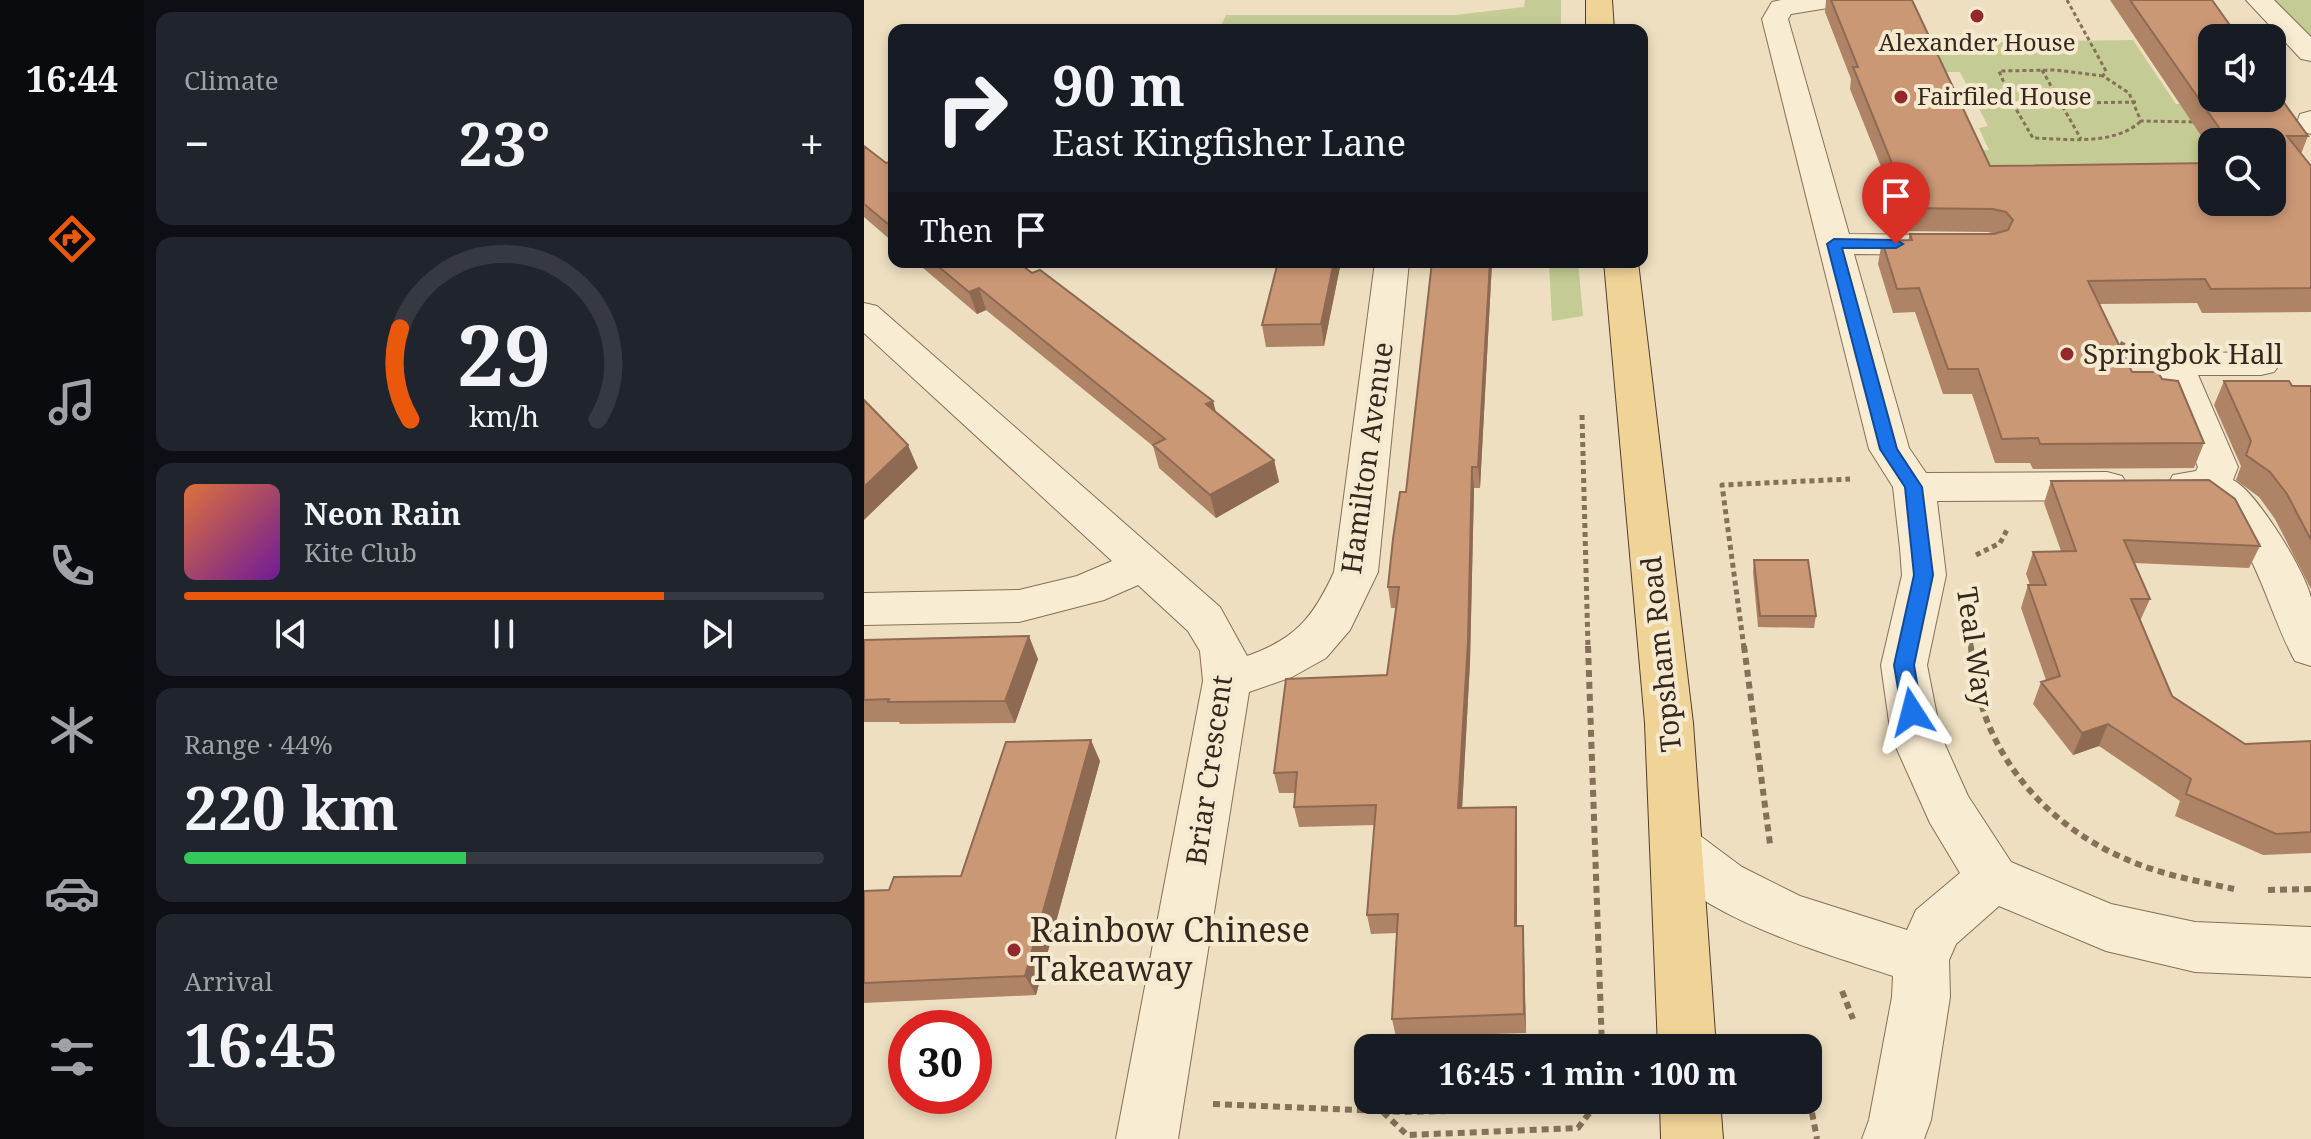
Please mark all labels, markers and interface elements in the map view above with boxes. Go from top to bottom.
marker: Alexander House [1968,7,1986,25]
map controls [2198,24,2286,216]
button: sound [2198,24,2286,112]
place label: Alexander House [1879,25,2075,58]
text: 90 m [1052,46,1185,122]
text: 16:44 [26,54,118,103]
icon: right [920,56,1024,160]
text: Climate [184,62,279,98]
place label: Fairfiled House [1917,79,2092,112]
marker: Fairfiled House [1892,88,1910,106]
text: 23° [459,102,550,184]
text: − [184,113,209,173]
text: + [799,113,824,173]
text: East Kingfisher Lane [1052,118,1406,167]
button: search [2198,128,2286,216]
pin [1862,162,1930,244]
icon: arrive [1874,174,1918,218]
icon: arrive [1009,208,1053,252]
text: Then [920,210,993,251]
icon: directions [44,211,100,267]
text: 29 [457,297,551,410]
place label: Springbok Hall [2083,334,2283,372]
street label: Hamilton Avenue [1331,340,1401,576]
marker: Springbok Hall [2058,345,2076,363]
icon: music [44,374,100,430]
text: km/h [469,396,539,435]
text: Neon Rain [304,493,461,534]
text: Kite Club [304,534,417,570]
icon: phone [44,538,100,594]
street label: Topsham Road [1631,554,1689,754]
street label: Teal Way [1949,584,2003,710]
icon: previous [269,612,313,656]
icon: pause [482,612,526,656]
icon: next [695,612,739,656]
position arrow [1870,670,1954,754]
street label: Briar Crescent [1176,672,1240,867]
icon: climate [44,702,100,758]
text: Range · 44% [184,726,333,762]
text: 220 km [184,766,399,848]
icon: car [44,865,100,921]
place label: Rainbow Chinese Takeaway [1030,906,1310,991]
marker: Rainbow Chinese Takeaway [1005,941,1023,959]
text: Arrival [184,963,273,999]
text: 16:45 [184,1003,338,1085]
speed limit sign: 30 [888,1010,992,1114]
icon: filters [44,1029,100,1085]
text: 16:45 · 1 min · 100 m [1439,1053,1737,1094]

